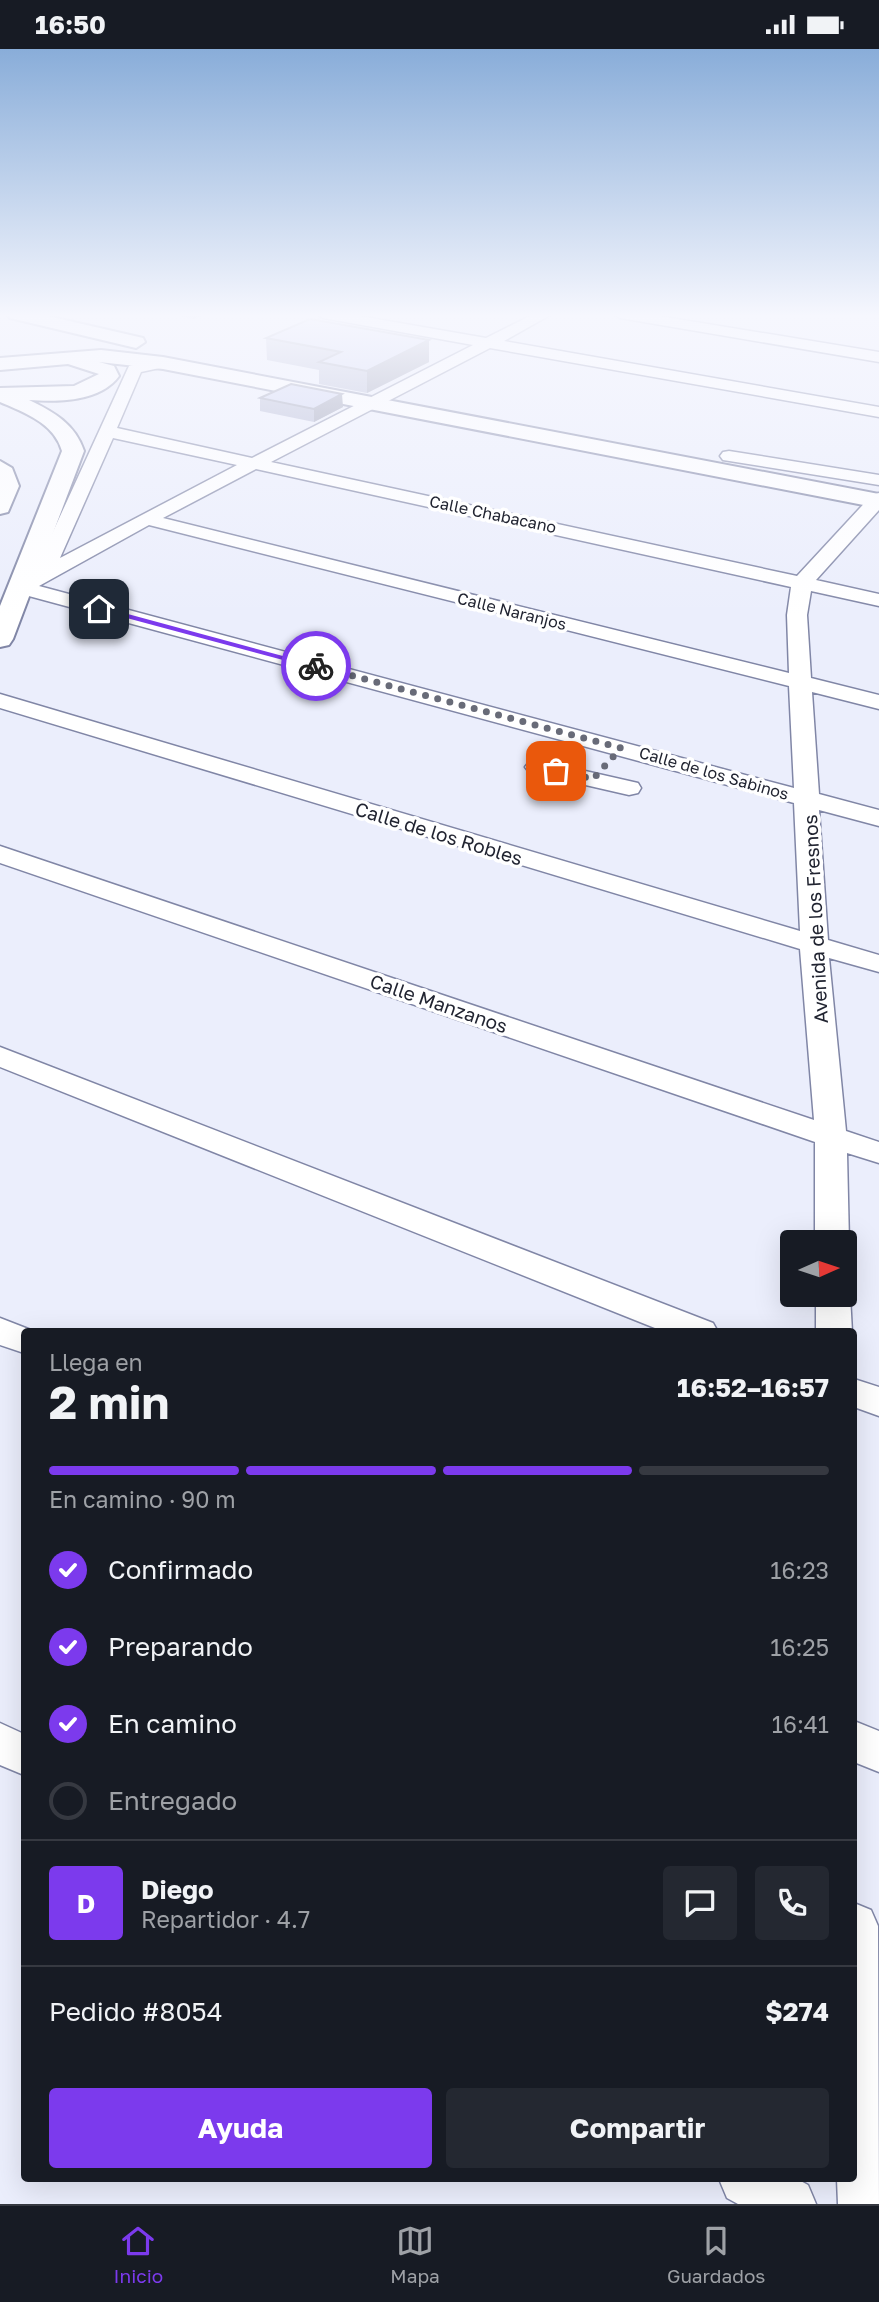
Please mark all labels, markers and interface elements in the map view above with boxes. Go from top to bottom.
text: 16:50 [35,9,106,40]
street label: Calle Chabacano [428,491,558,537]
pin [69,579,129,639]
street label: Calle Naranjos [455,588,569,634]
icon: home [80,590,118,628]
courier [281,631,351,701]
icon: bike [297,647,335,685]
pin [526,741,586,801]
street label: Calle de los Sabinos [637,742,791,804]
icon: bag [537,752,575,790]
street label: Calle de los Robles [353,797,525,869]
street label: Avenida de los Fresnos [798,814,832,1024]
street label: Calle Manzanos [367,969,511,1037]
north arrow [780,1230,858,1307]
map controls [780,1230,857,1307]
text: Llega en [49,1348,143,1376]
text: 16:52–16:57 [677,1372,829,1403]
text: 2 min [49,1374,169,1429]
text: En camino · 90 m [49,1485,236,1513]
icon: check [49,1551,87,1589]
text: Confirmado [108,1554,253,1585]
text: 16:23 [770,1556,829,1584]
icon: check [49,1628,87,1666]
text: Preparando [108,1631,253,1662]
text: 16:25 [770,1633,829,1661]
icon: check [49,1705,87,1743]
text: En camino [108,1708,237,1739]
text: 16:41 [772,1710,829,1738]
text: Entregado [108,1785,237,1816]
button: chat [663,1866,737,1940]
button: phone [755,1866,829,1940]
text: Diego [141,1874,214,1905]
text: D [77,1888,95,1919]
text: Repartidor · 4.7 [141,1905,310,1933]
text: Pedido #8054 [49,1996,223,2027]
text: $274 [765,1996,829,2027]
button: Ayuda [49,2088,432,2168]
button: Compartir [446,2088,829,2168]
tab: Inicio [114,2222,163,2287]
tab: Mapa [390,2222,440,2287]
tab: Guardados [667,2222,765,2287]

